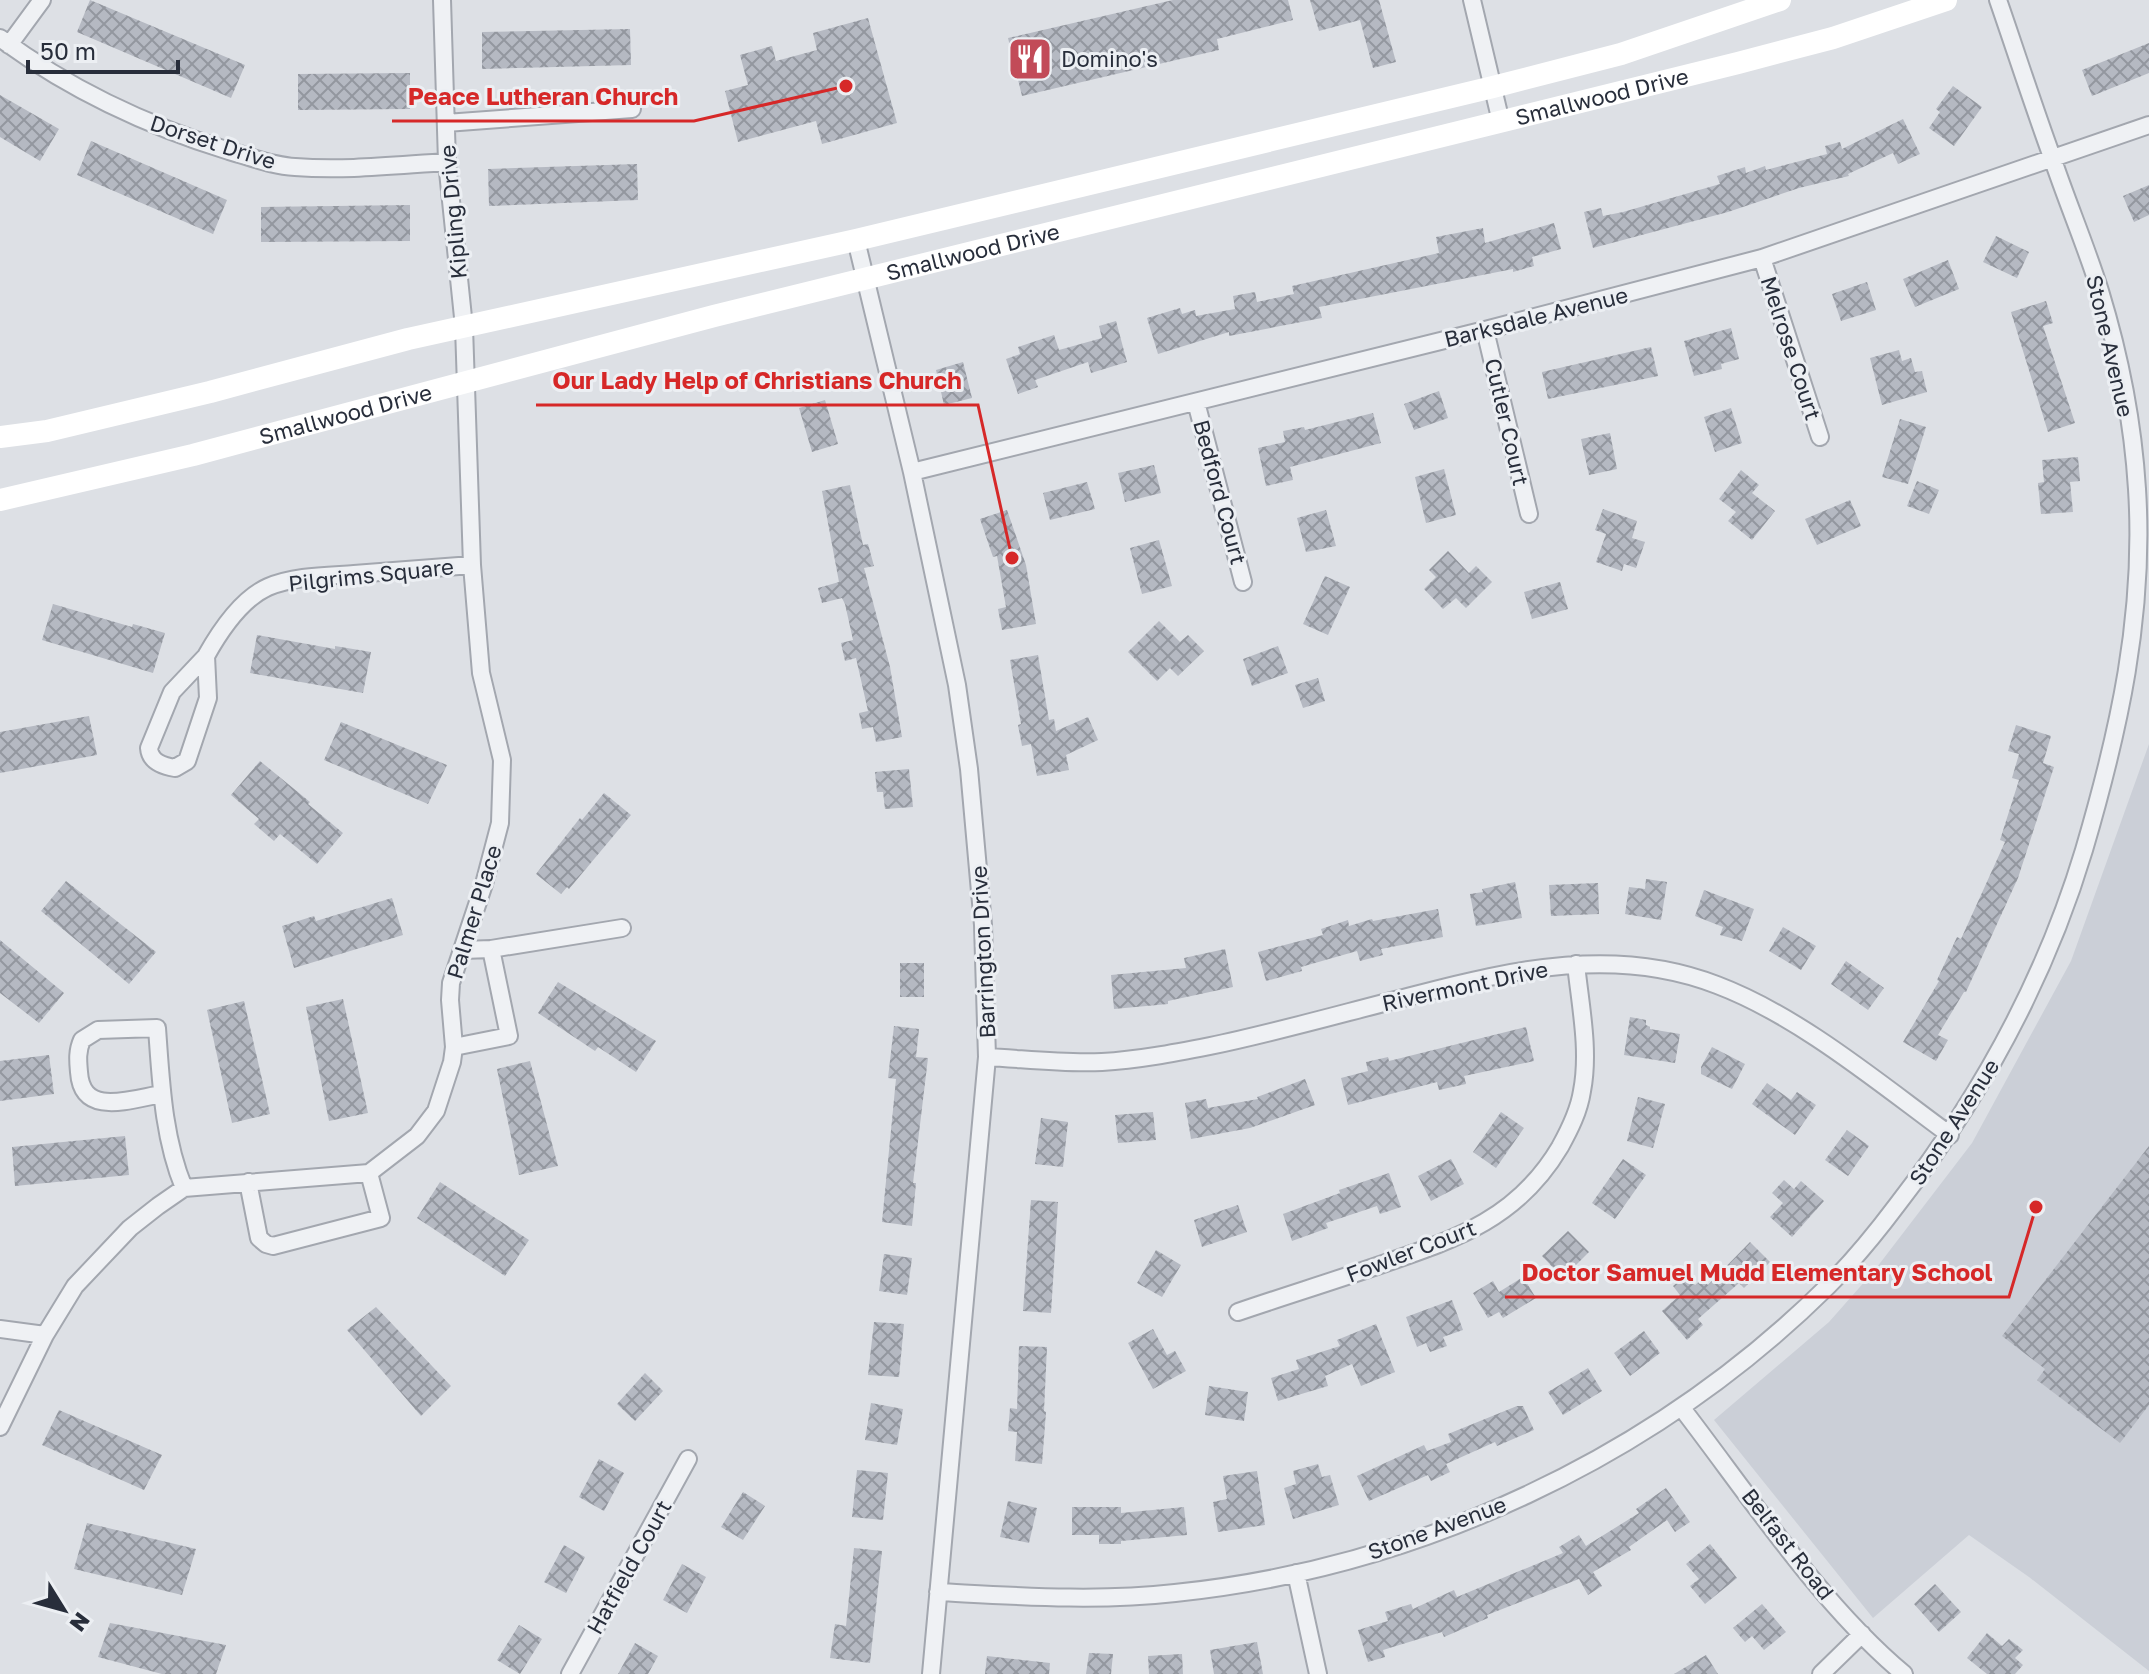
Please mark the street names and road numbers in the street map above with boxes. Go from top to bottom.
street label: Smallwood Drive [1512,62,1691,131]
street label: Dorset Drive [147,109,279,175]
street label: Kipling Drive [433,144,472,280]
street label: Smallwood Drive [883,217,1062,286]
street label: Stone Avenue [2081,272,2140,420]
street label: Melrose Court [1756,273,1827,423]
street label: Barksdale Avenue [1441,281,1631,352]
street label: Cutler Court [1480,356,1535,488]
street label: Smallwood Drive [256,378,435,450]
street label: Bedford Court [1188,417,1253,567]
street label: Pilgrims Square [287,552,455,597]
street label: Palmer Place [440,842,507,982]
street label: Barrington Drive [964,865,1001,1039]
street label: Rivermont Drive [1379,955,1550,1016]
street label: Stone Avenue [1903,1054,2004,1190]
street label: Fowler Court [1342,1213,1479,1288]
street label: Belfast Road [1737,1483,1840,1605]
street label: Stone Avenue [1364,1490,1510,1565]
street label: Hatfield Court [581,1495,677,1639]

